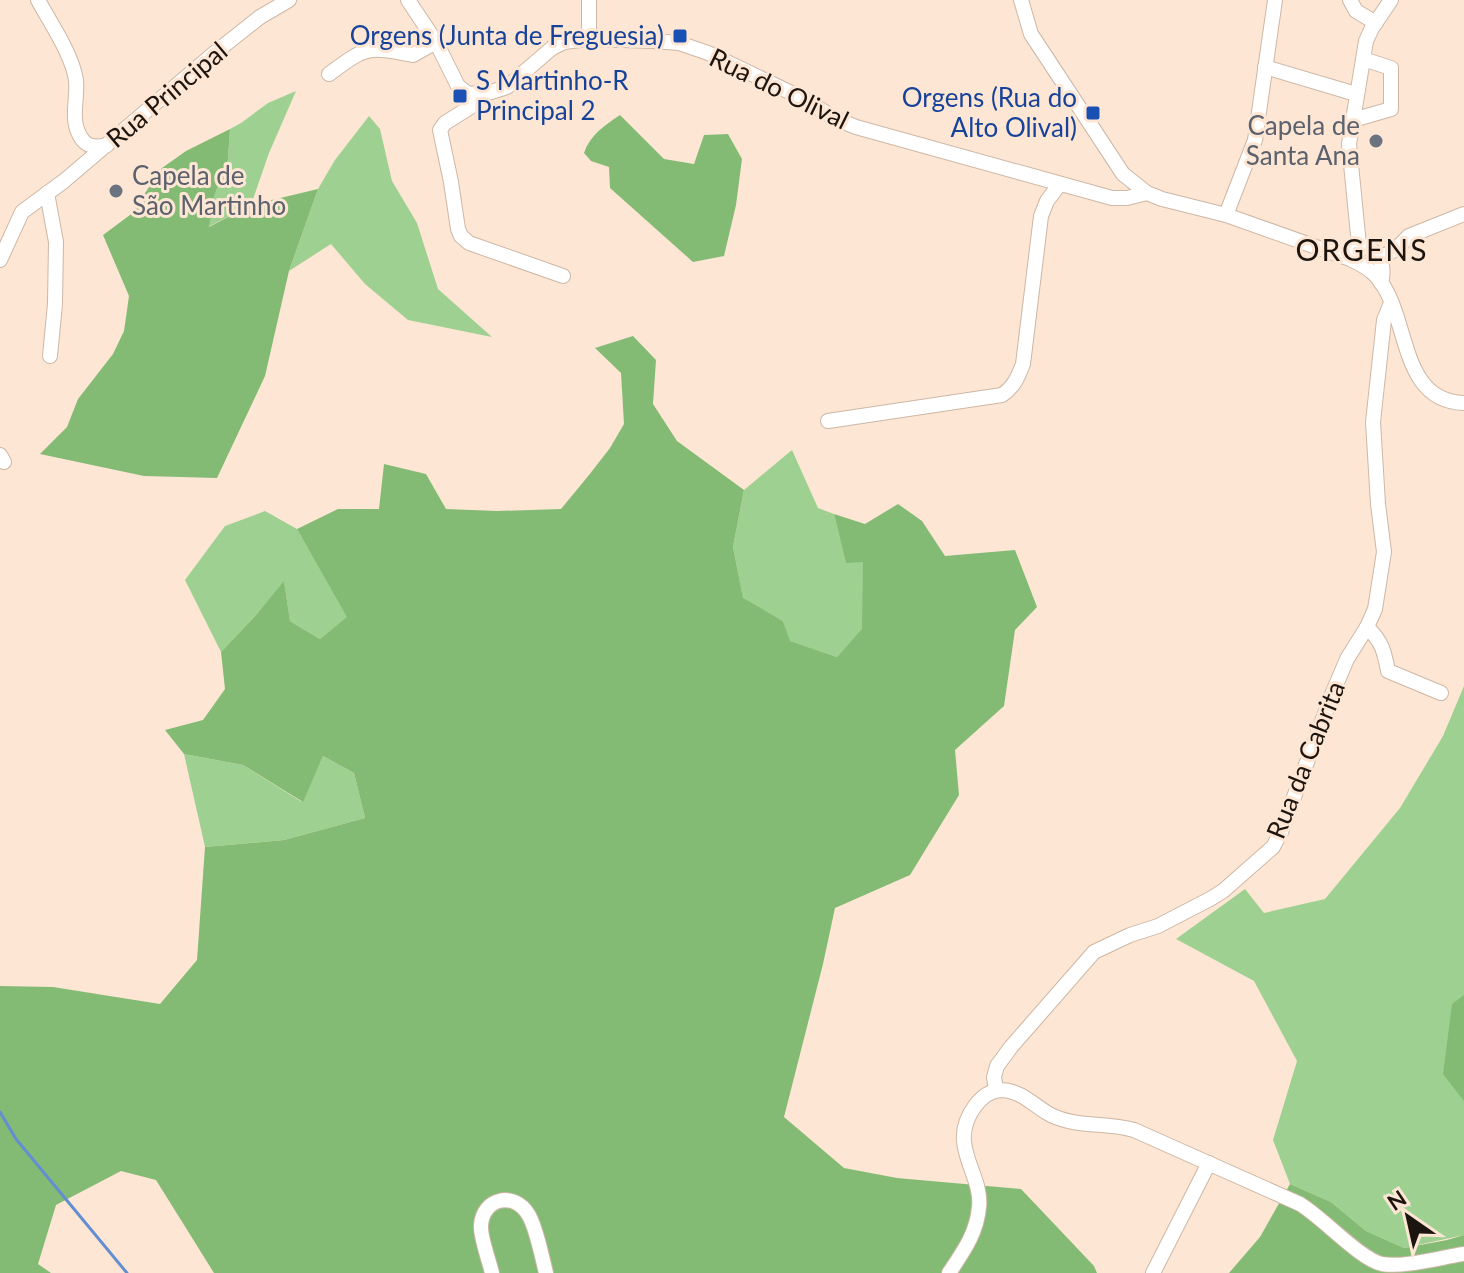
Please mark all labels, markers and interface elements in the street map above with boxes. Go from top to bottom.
place label: Orgens (Junta de Freguesia) [350,19,664,51]
marker: Orgens (Junta de Freguesia) [671,27,689,45]
street label: Rua Principal [99,35,233,154]
street label: Rua do Olival [705,41,854,136]
place label: S Martinho-R Principal 2 [476,64,629,126]
place label: Orgens (Rua do Alto Olival) [902,81,1077,143]
marker: S Martinho-R Principal 2 [451,87,469,105]
marker: Orgens (Rua do Alto Olival) [1084,104,1102,122]
place label: Capela de Santa Ana [1246,109,1360,171]
marker: Capela de Santa Ana [1367,132,1385,150]
place label: Capela de São Martinho [132,159,286,221]
marker: Capela de São Martinho [107,182,125,200]
district label: ORGENS [1295,231,1429,267]
street label: Rua da Cabrita [1259,676,1351,843]
north arrow [1368,1177,1448,1257]
text: N [1382,1184,1411,1216]

